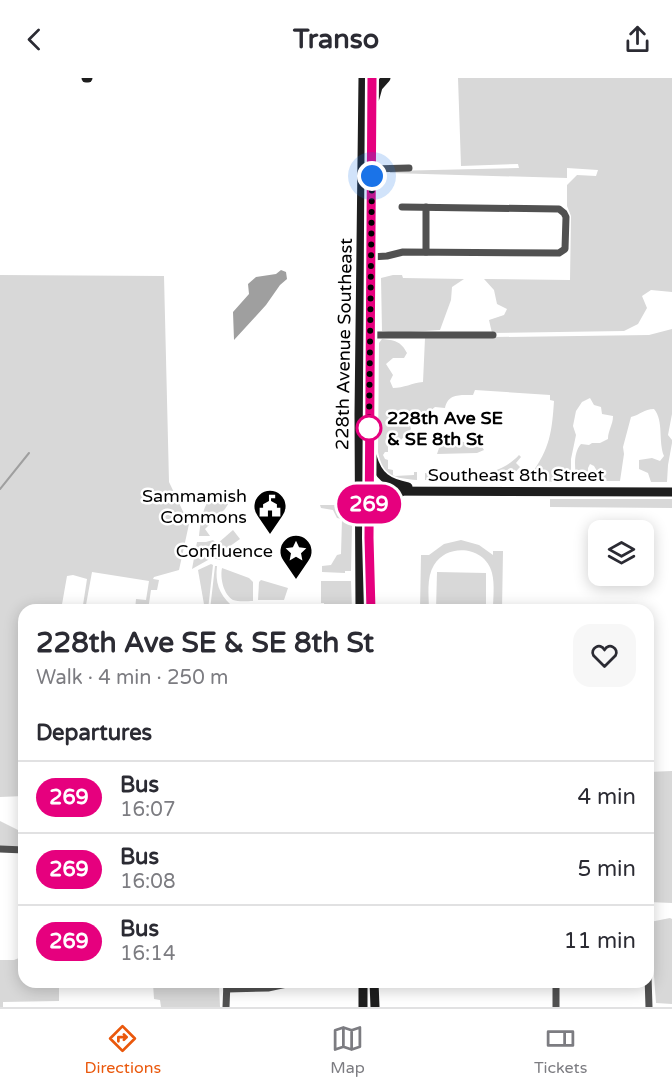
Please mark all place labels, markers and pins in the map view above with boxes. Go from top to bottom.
place label: 228th Ave SE & SE 8th St [387,407,503,450]
marker: 228th Ave SE & SE 8th St [356,415,382,441]
place label: Sammamish Commons [142,485,247,528]
public building icon: Sammamish Commons [252,488,288,535]
place icon: Confluence [278,533,314,580]
place label: Confluence [176,540,273,562]

